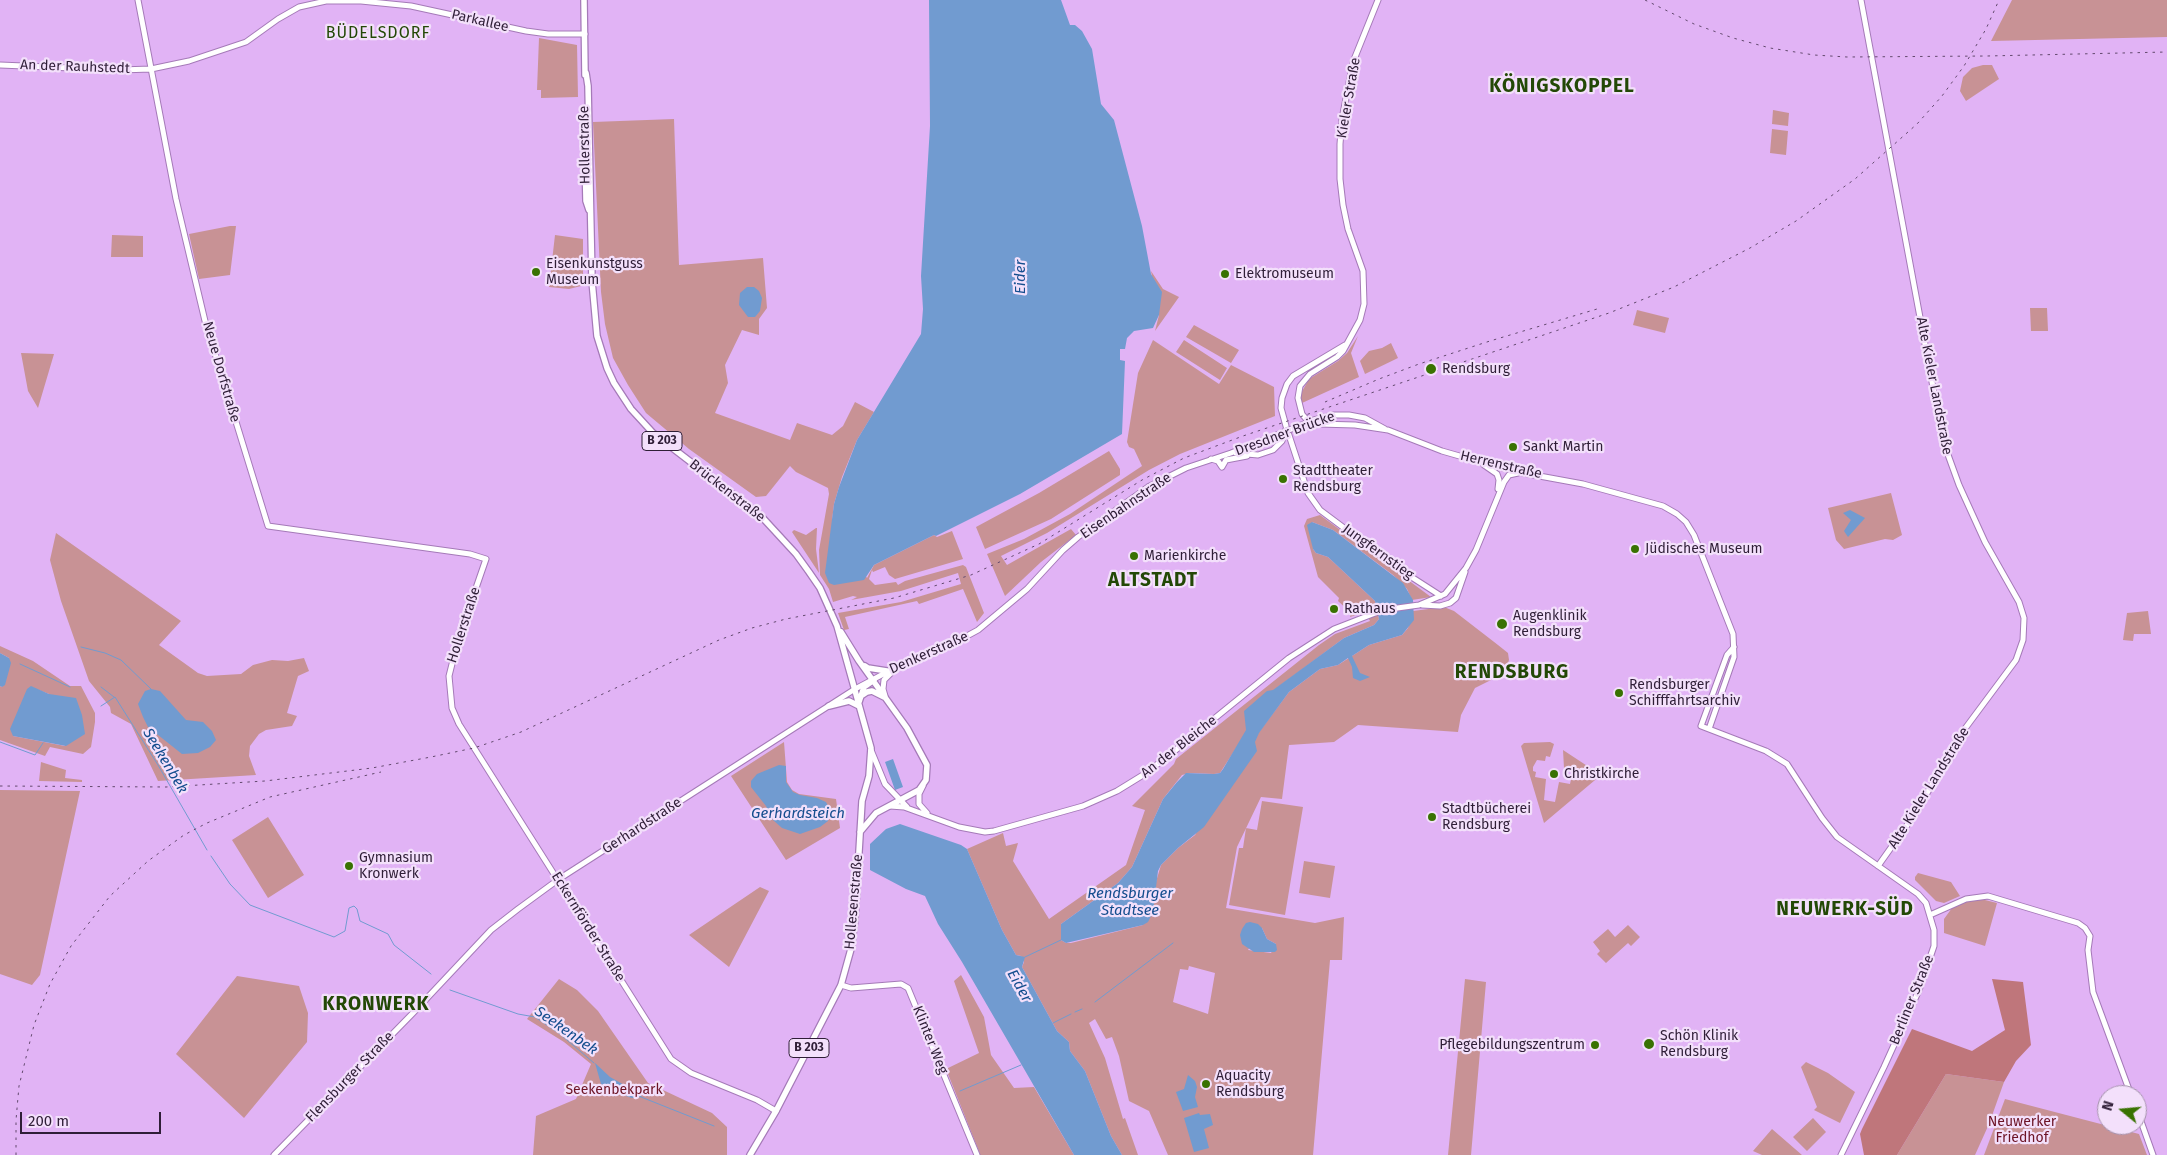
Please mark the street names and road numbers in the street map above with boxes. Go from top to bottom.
street label: Parkallee [450,6,510,36]
street label: Kieler Straße [1334,56,1364,140]
street label: An der Rauhstedt [20,57,130,77]
street label: Hollerstraße [576,106,594,184]
street label: Alte Kieler Landstraße [1912,316,1956,456]
street label: Neue Dorfstraße [199,320,243,424]
street label: Dresdner Brücke [1233,408,1337,460]
road number: B 203 [642,432,682,451]
street label: Herrenstraße [1458,447,1544,483]
street label: Brückenstraße [686,456,768,526]
street label: Eisenbahnstraße [1077,469,1175,543]
street label: Jungfernstieg [1339,520,1417,584]
street label: Hollerstraße [444,585,484,665]
street label: Denkerstraße [887,628,971,678]
street label: An der Bleiche [1138,712,1220,782]
street label: Alte Kieler Landstraße [1885,724,1973,852]
street label: Gerhardstraße [599,794,685,858]
street label: Hollesenstraße [841,854,867,950]
street label: Eckernförder Straße [547,869,629,985]
street label: Berliner Straße [1886,952,1938,1048]
street label: Klinter Weg [909,1003,951,1077]
street label: Flensburger Straße [302,1028,398,1126]
road number: B 203 [789,1038,829,1058]

